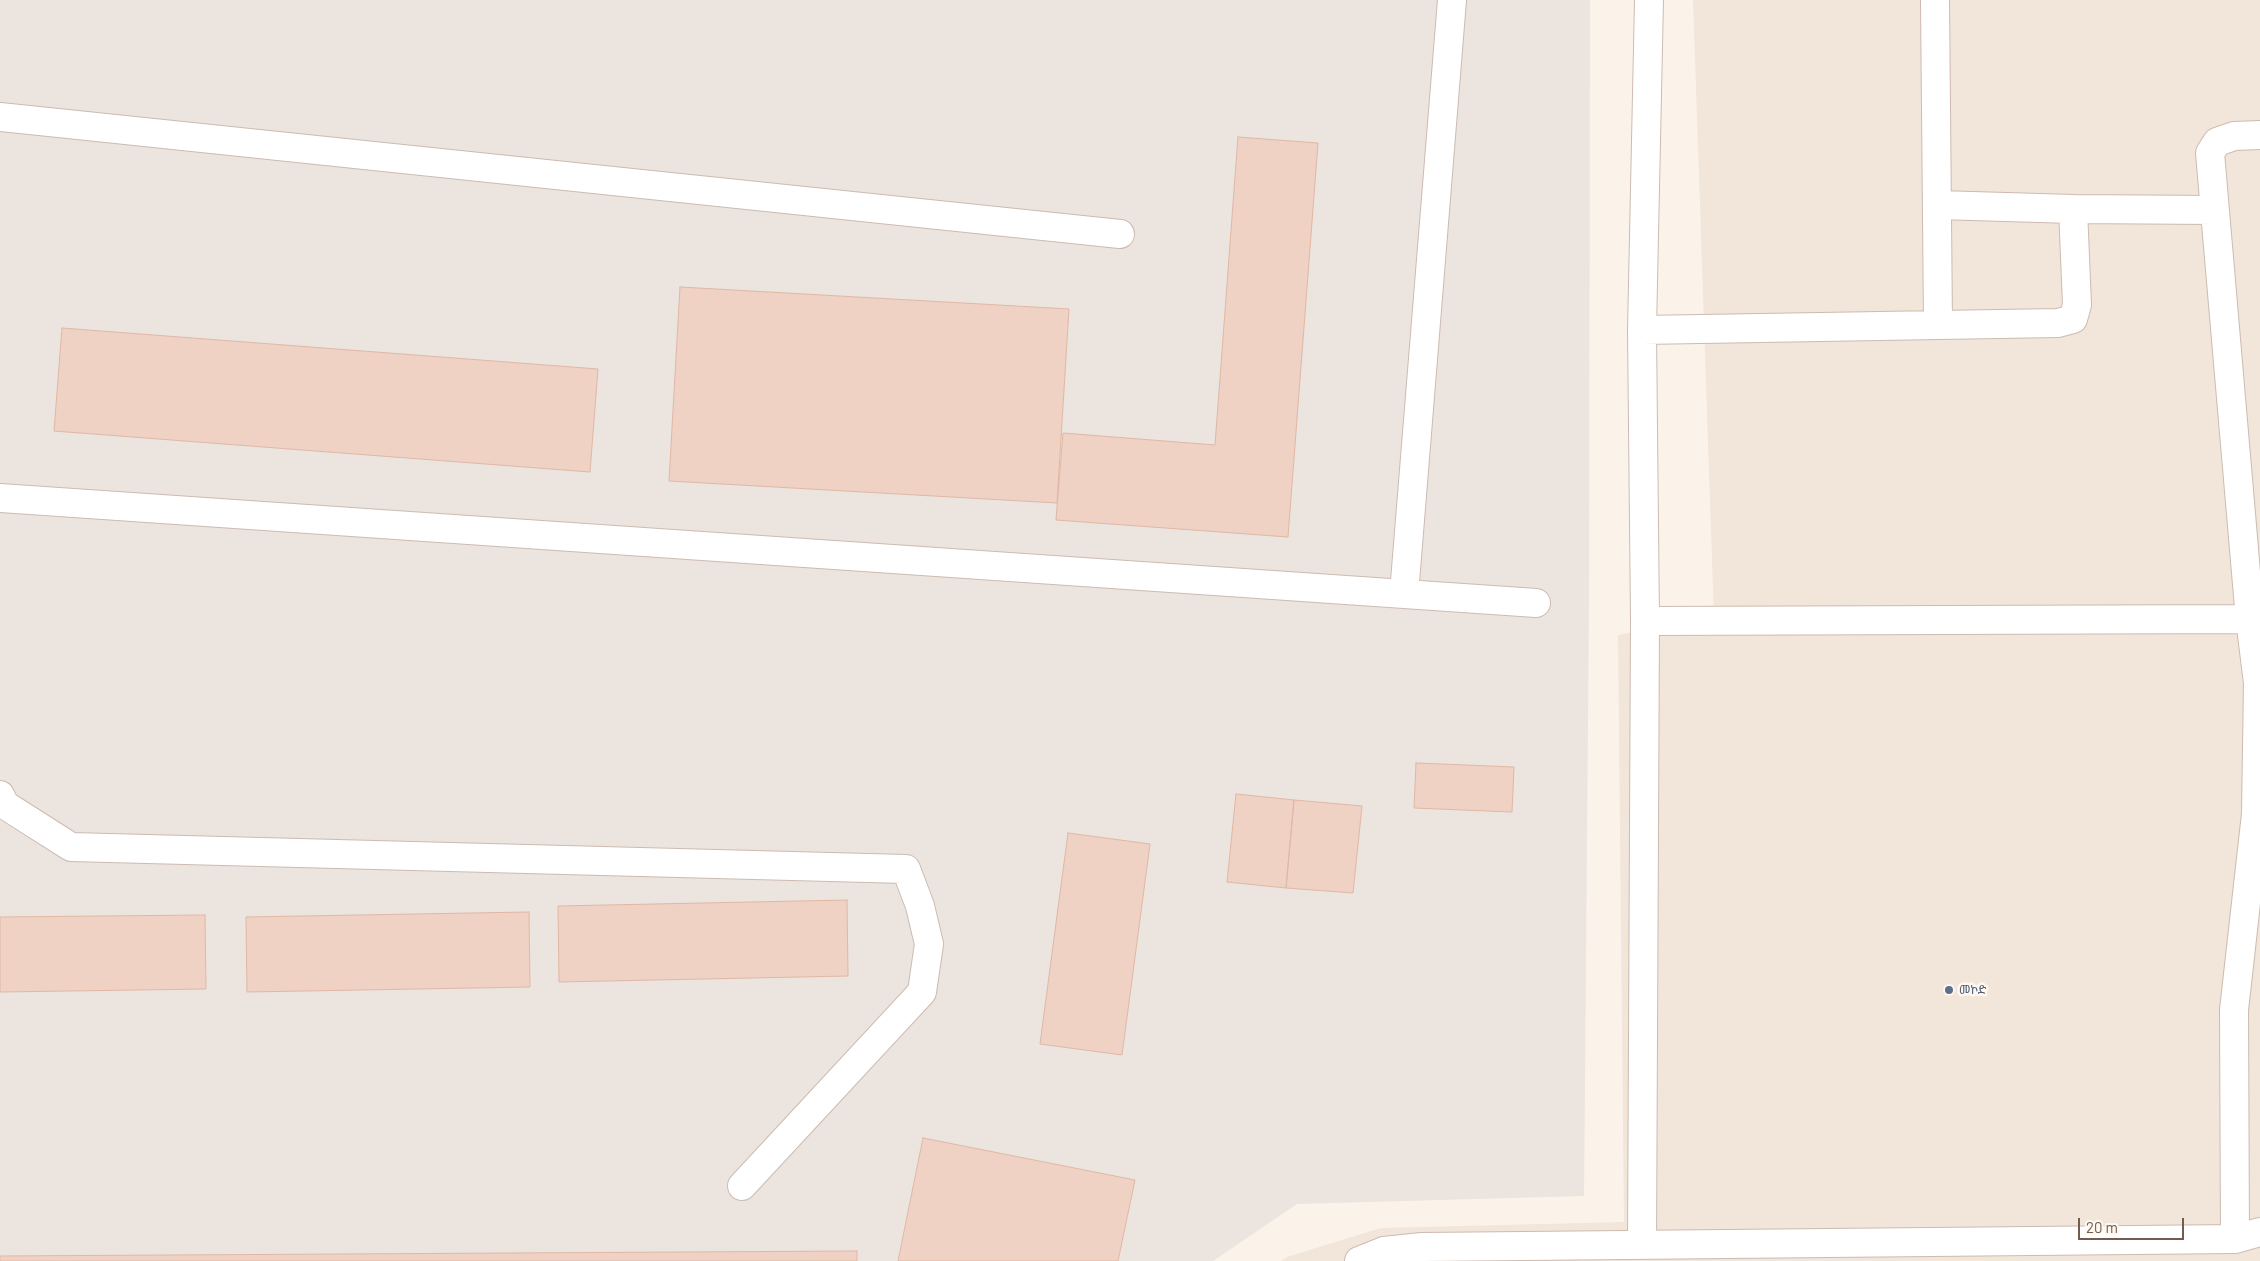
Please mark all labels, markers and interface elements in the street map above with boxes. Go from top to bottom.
place label: መኮድ [1959,983,1986,997]
marker: መኮድ [1943,984,1955,996]
scale bar [2080,1208,2186,1240]
text: 20 m [2086,1218,2118,1236]

